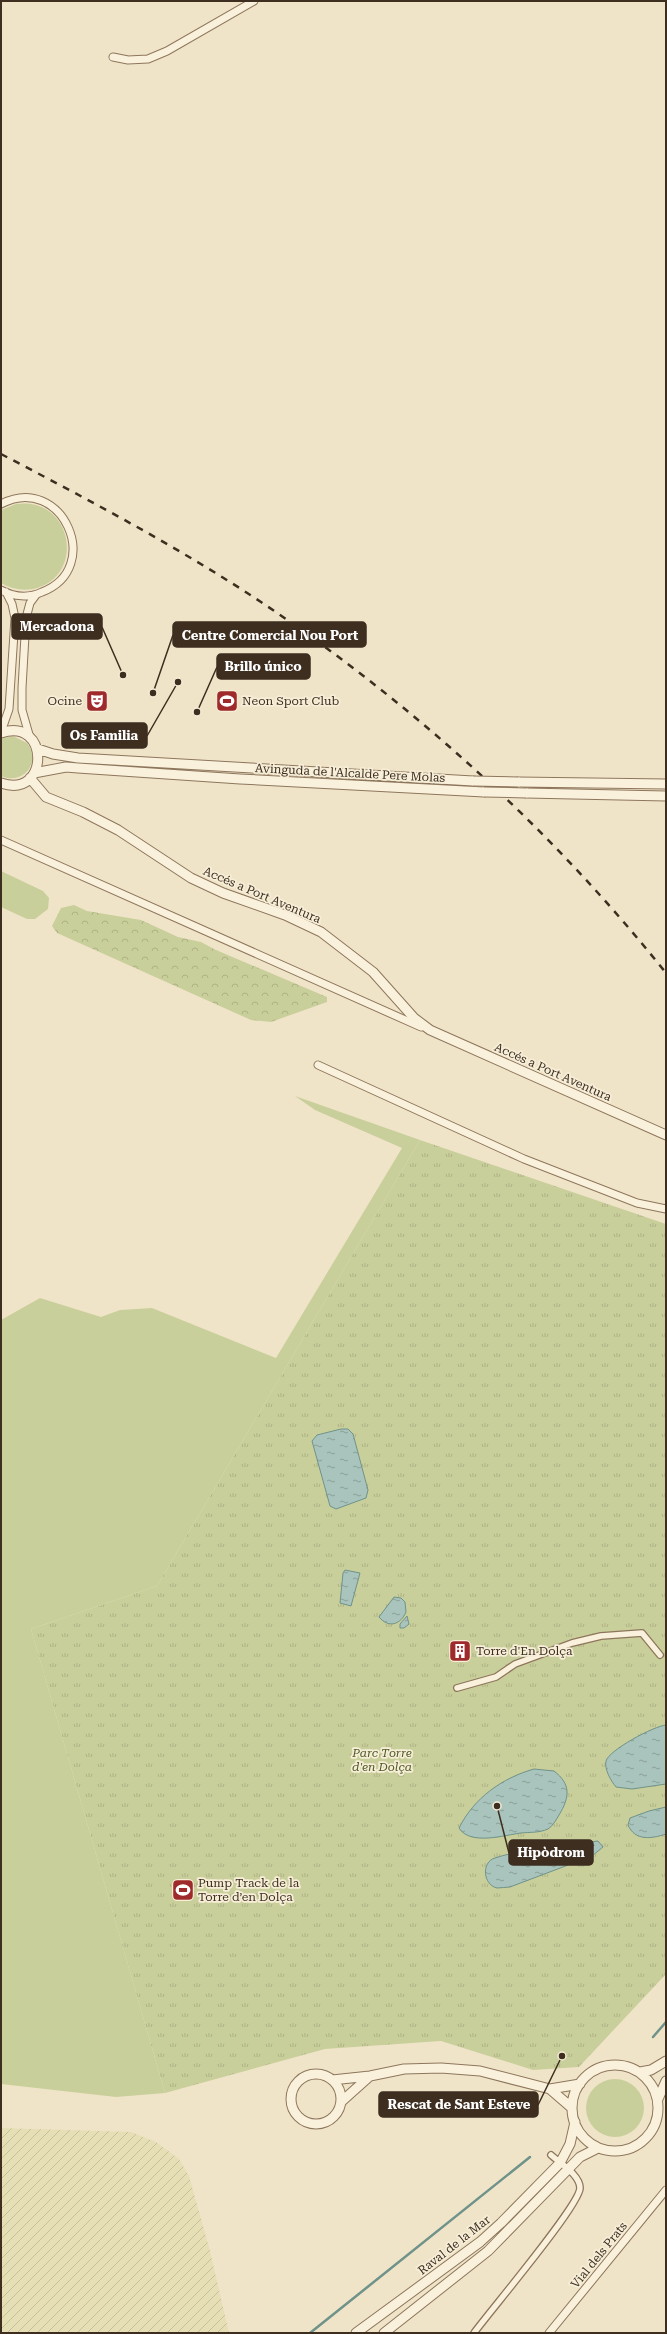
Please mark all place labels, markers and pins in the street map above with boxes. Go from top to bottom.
callout: Mercadona [12,614,102,639]
callout: Centre Comercial Nou Port [173,622,366,647]
callout: Brillo único [217,654,310,679]
theatre icon: Ocine [84,688,110,714]
sports icon: Neon Sport Club [214,688,240,714]
place label: Ocine [48,694,82,708]
place label: Neon Sport Club [242,694,339,708]
callout: Os Familia [62,723,147,748]
building icon: Torre d'En Dolça [447,1638,473,1664]
place label: Torre d'En Dolça [476,1644,573,1658]
callout: Hipòdrom [509,1840,593,1865]
place label: Pump Track de la Torre d’en Dolça [198,1876,300,1904]
sports icon: Pump Track de la Torre d’en Dolça [170,1877,196,1903]
callout: Rescat de Sant Esteve [379,2092,538,2117]

